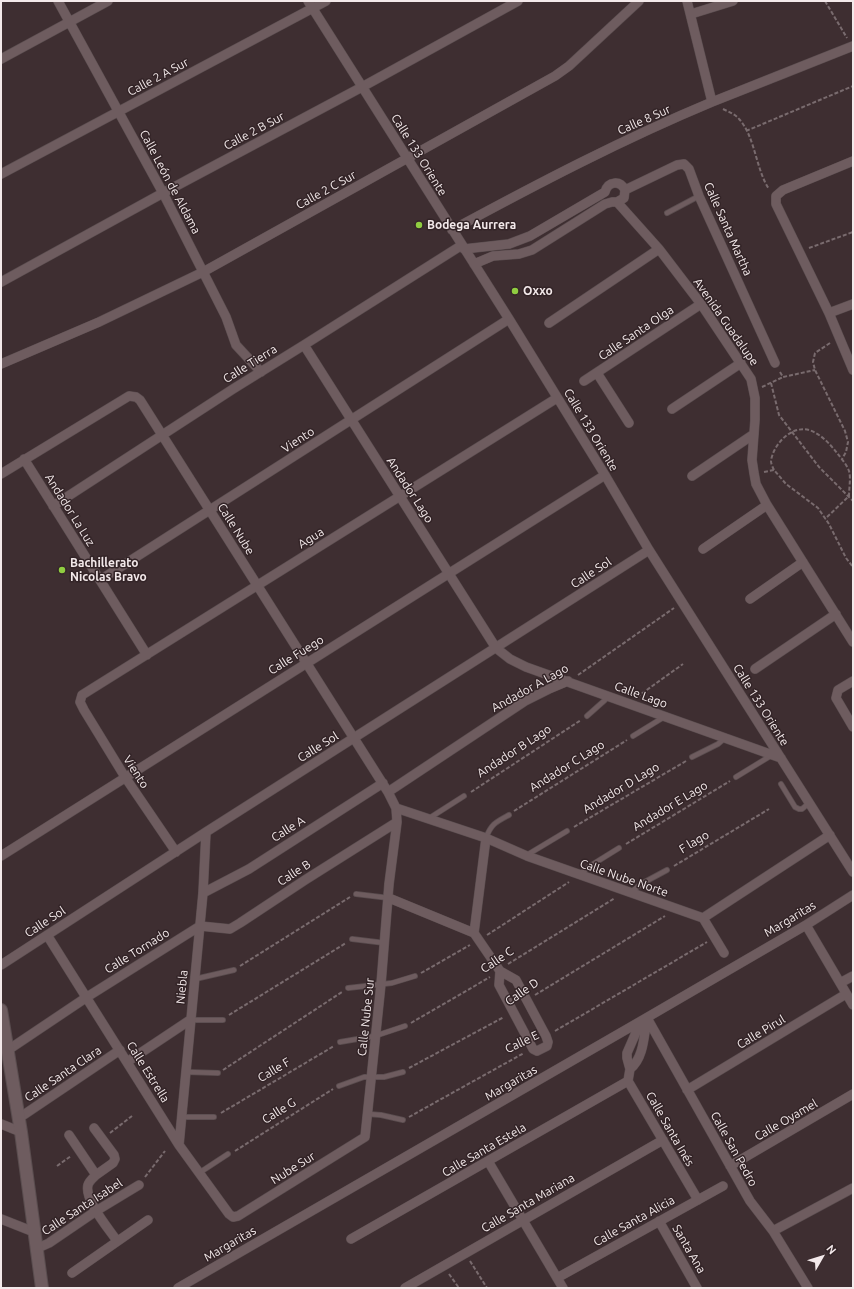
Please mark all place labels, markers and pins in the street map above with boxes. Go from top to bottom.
place label: Bodega Aurrera [427,218,516,232]
marker: Bodega Aurrera [414,220,424,230]
place label: Oxxo [523,284,553,298]
marker: Oxxo [510,286,520,296]
place label: Bachillerato Nicolas Bravo [70,556,147,584]
marker: Bachillerato Nicolas Bravo [57,565,67,575]

